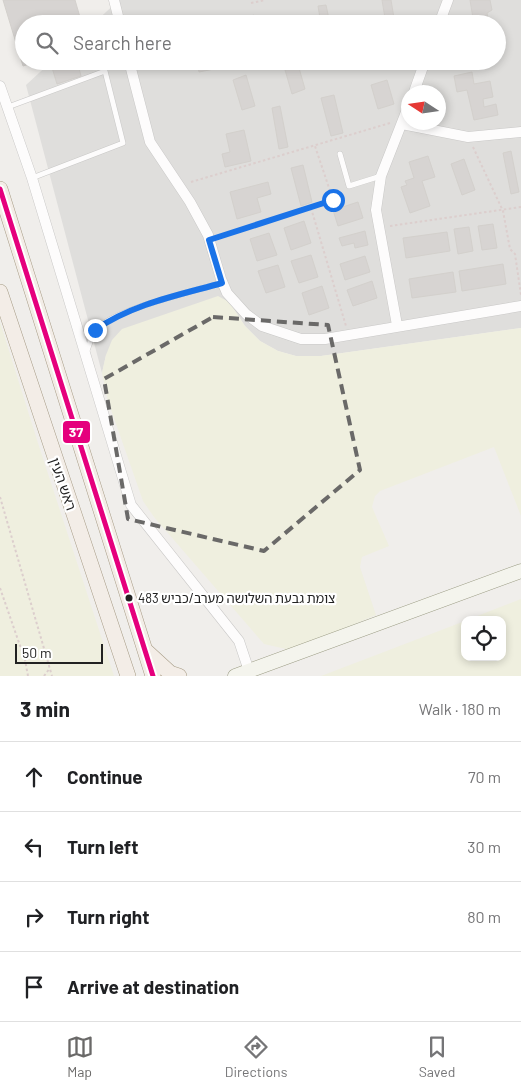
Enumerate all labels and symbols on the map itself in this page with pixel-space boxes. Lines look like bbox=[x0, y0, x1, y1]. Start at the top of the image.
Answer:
north arrow bbox=[401, 85, 446, 130]
route start bbox=[322, 189, 345, 212]
route end bbox=[84, 319, 107, 342]
line badge: 37 bbox=[62, 420, 91, 444]
text: 37 bbox=[69, 423, 83, 440]
street label: ראש העין bbox=[47, 455, 80, 512]
place label: צומת גבעת השלושה מערב/כביש 483 bbox=[138, 590, 335, 606]
marker: צומת גבעת השלושה מערב/כביש 483 bbox=[124, 593, 134, 603]
scale bar bbox=[15, 641, 102, 664]

